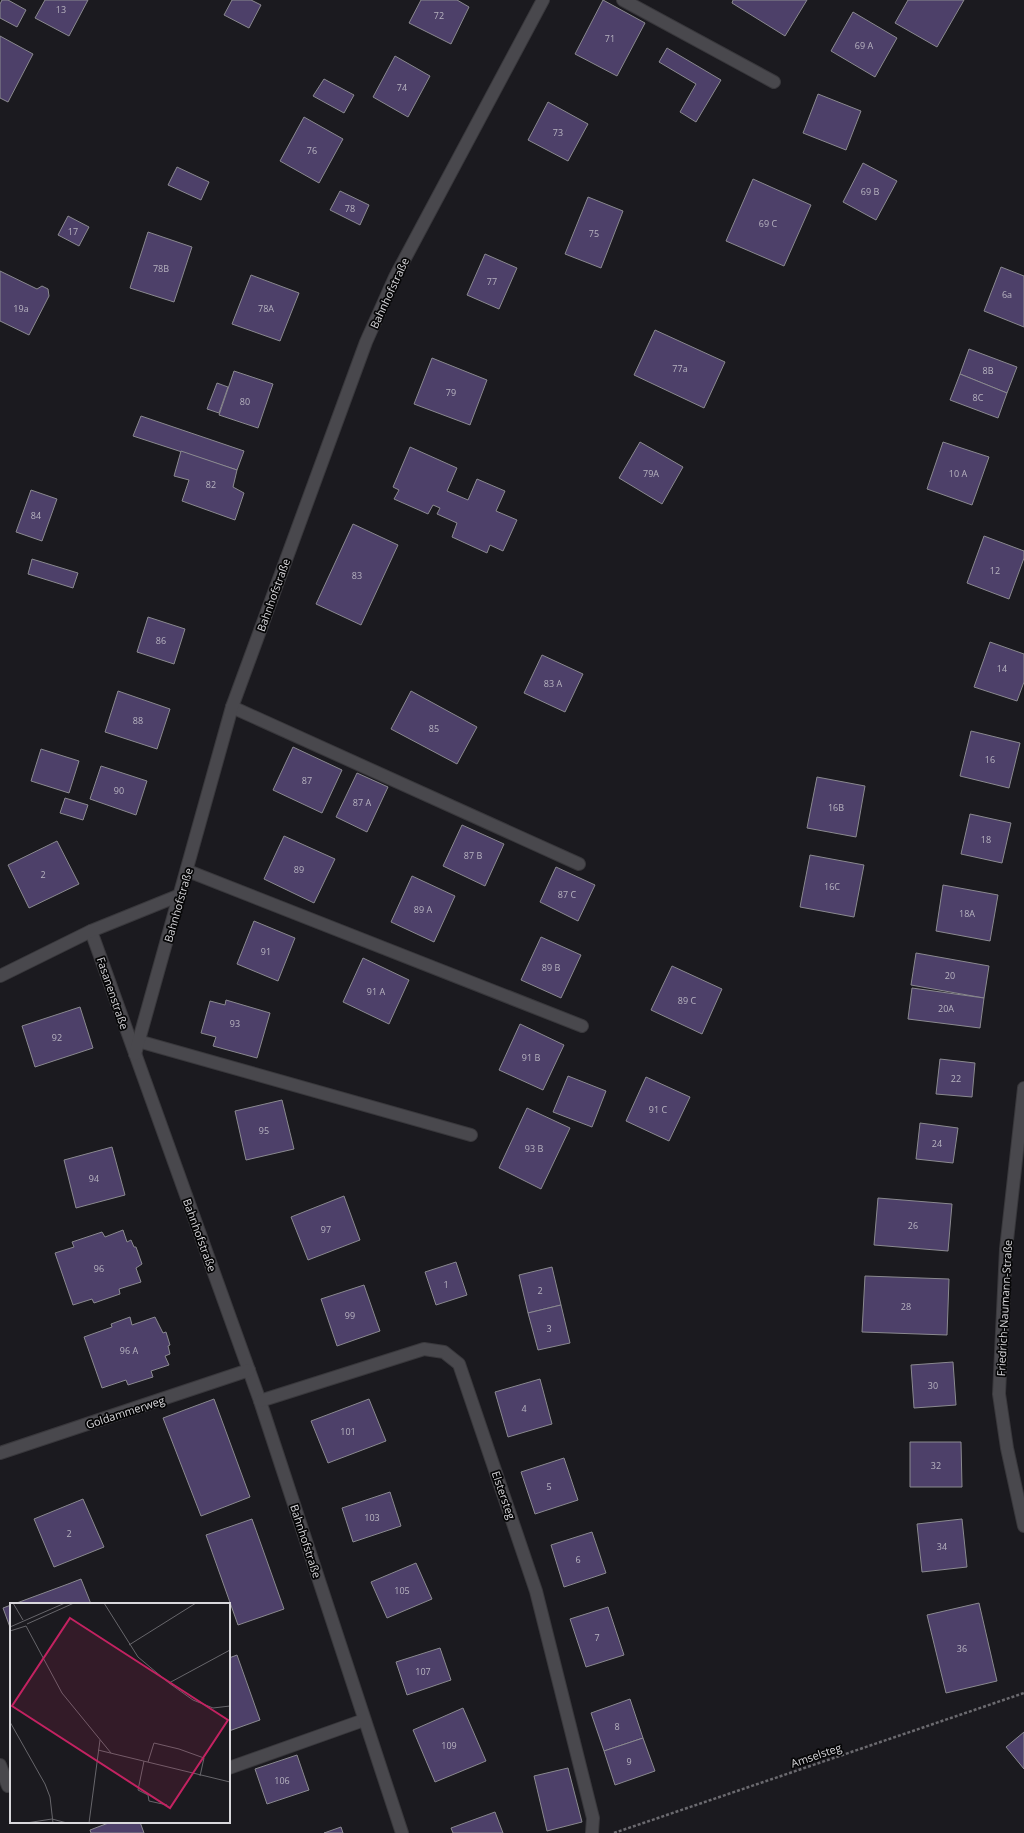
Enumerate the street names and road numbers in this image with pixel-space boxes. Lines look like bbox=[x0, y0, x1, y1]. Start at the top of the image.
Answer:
street label: Bahnhofstraße bbox=[366, 255, 412, 331]
street label: Bahnhofstraße bbox=[253, 556, 293, 634]
street label: Bahnhofstraße bbox=[160, 866, 196, 944]
street label: Fasanenstraße bbox=[94, 955, 132, 1031]
street label: Bahnhofstraße bbox=[180, 1196, 220, 1274]
street label: Friedrich-Naumann-Straße bbox=[993, 1239, 1015, 1377]
street label: Goldammerweg bbox=[84, 1392, 166, 1432]
street label: Elstersteg bbox=[489, 1469, 519, 1521]
street label: Bahnhofstraße bbox=[287, 1502, 325, 1580]
street label: Amselsteg bbox=[789, 1739, 843, 1771]

